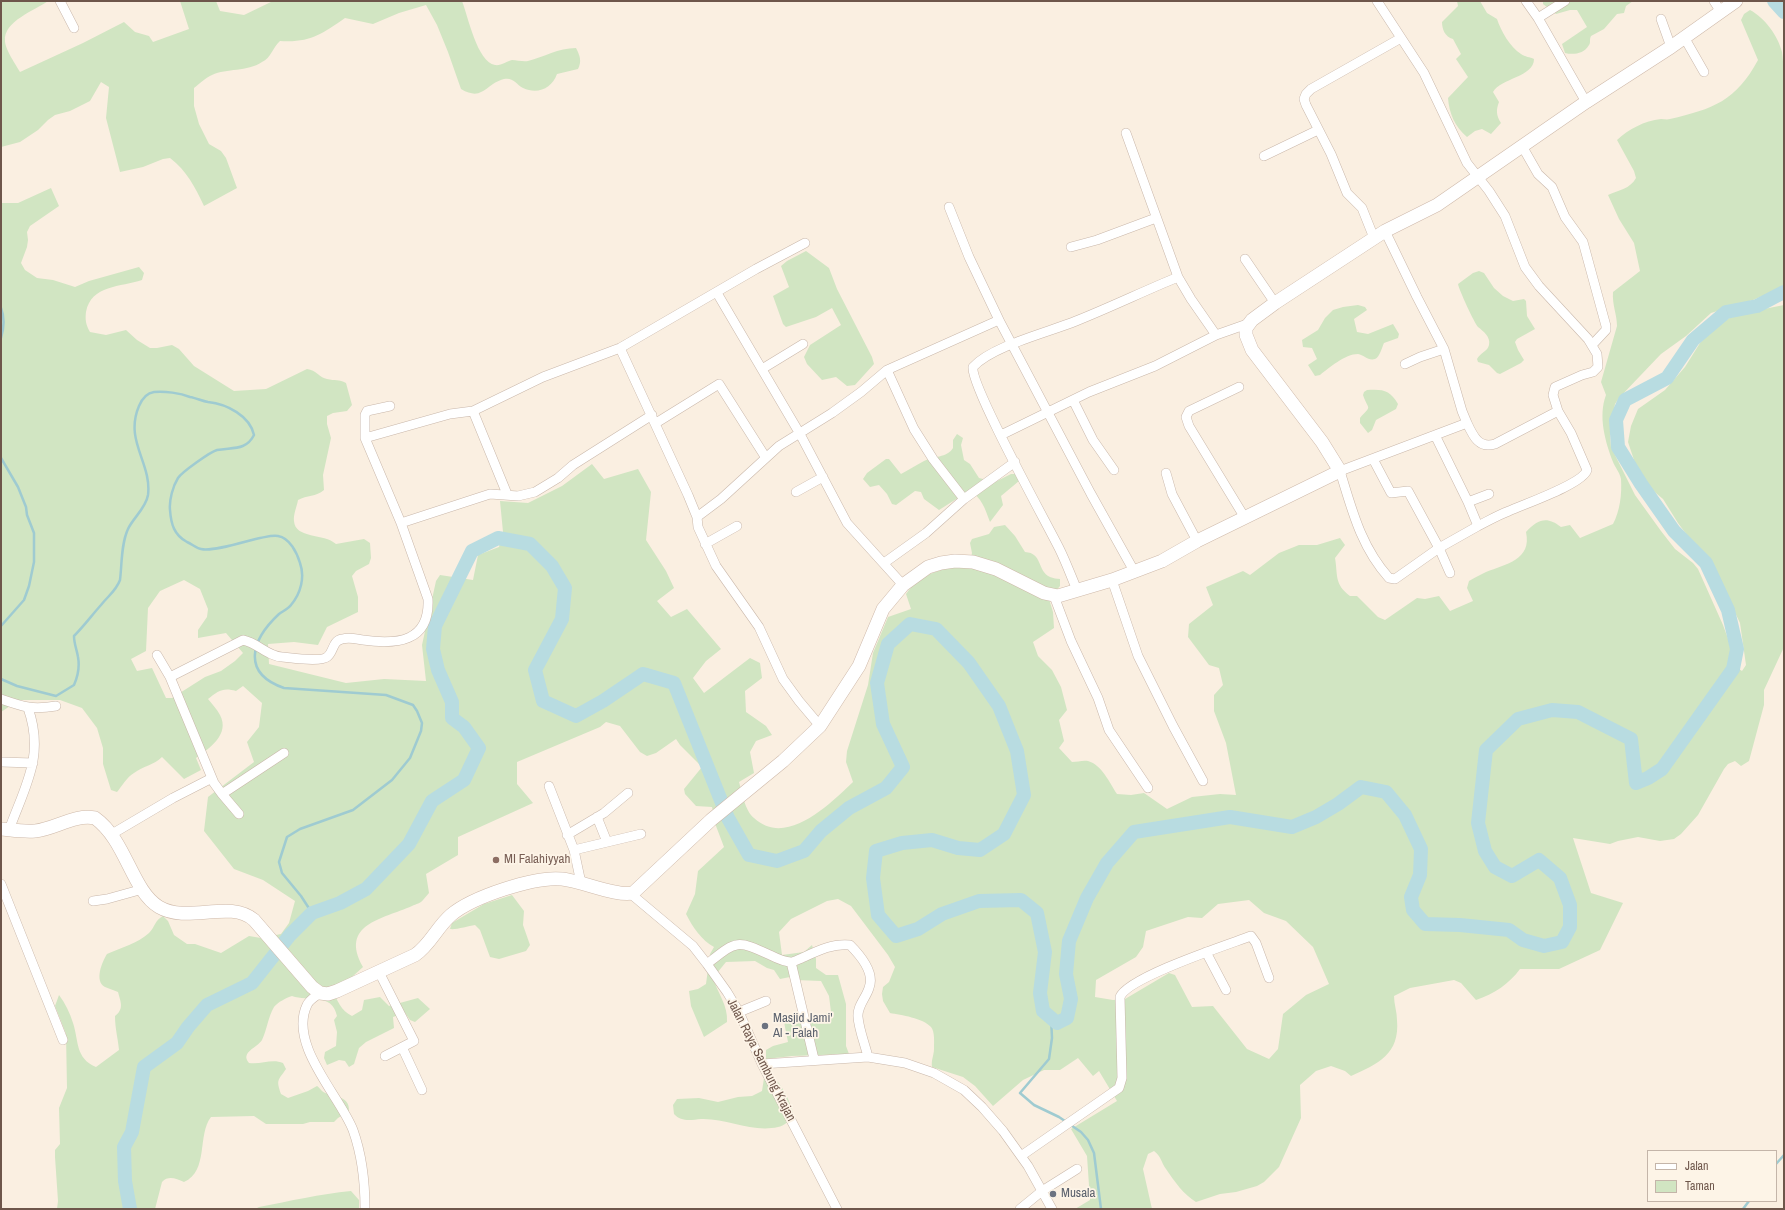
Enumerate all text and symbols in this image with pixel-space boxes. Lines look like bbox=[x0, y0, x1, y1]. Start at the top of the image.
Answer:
place label: MI Falahiyyah bbox=[504, 852, 570, 868]
marker: MI Falahiyyah bbox=[491, 855, 501, 865]
street label: Jalan Raya Sambung Krajan bbox=[723, 996, 799, 1124]
place label: Masjid Jami' Al - Falah bbox=[773, 1011, 833, 1042]
marker: Masjid Jami' Al - Falah bbox=[760, 1021, 770, 1031]
legend bbox=[1647, 1150, 1777, 1202]
text: Jalan bbox=[1685, 1158, 1709, 1174]
text: Taman bbox=[1685, 1178, 1715, 1194]
place label: Musala bbox=[1061, 1186, 1095, 1202]
marker: Musala bbox=[1048, 1189, 1058, 1199]

